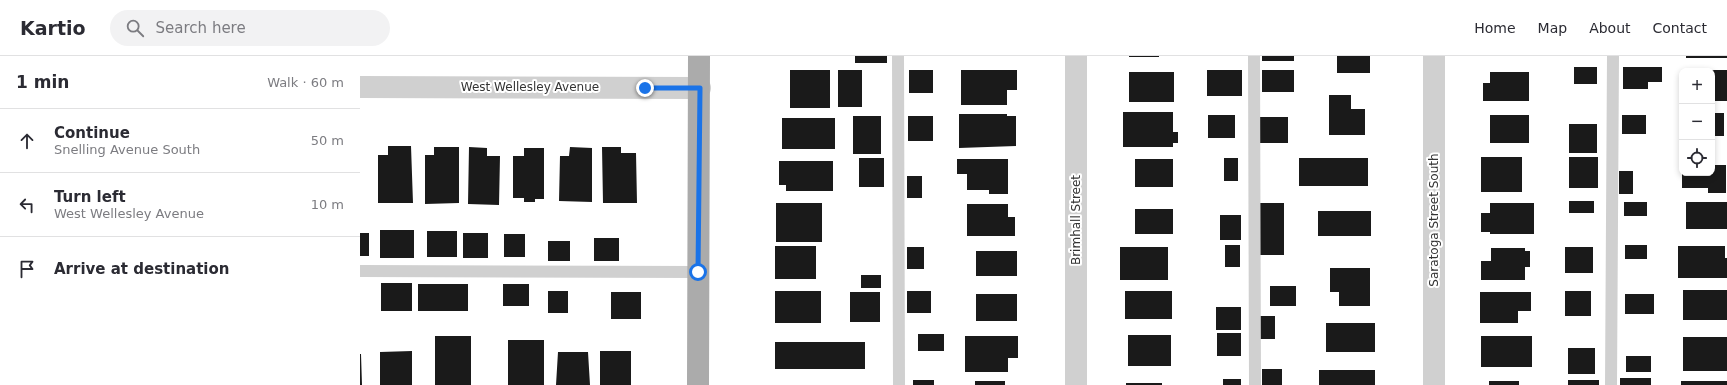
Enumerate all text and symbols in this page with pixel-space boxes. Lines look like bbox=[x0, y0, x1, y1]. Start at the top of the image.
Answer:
search box bbox=[110, 10, 390, 46]
text: Kartio bbox=[20, 17, 86, 39]
icon: search bbox=[124, 17, 146, 39]
text: Search here bbox=[156, 19, 246, 37]
text: Home bbox=[1474, 20, 1516, 36]
text: Map bbox=[1538, 20, 1567, 36]
text: About bbox=[1589, 20, 1631, 36]
text: Contact bbox=[1653, 20, 1707, 36]
map controls bbox=[1679, 68, 1715, 176]
button: + bbox=[1679, 68, 1715, 104]
text: 1 min bbox=[16, 72, 69, 92]
text: Walk · 60 m bbox=[267, 75, 344, 90]
route end bbox=[636, 79, 654, 97]
street label: West Wellesley Avenue bbox=[461, 80, 599, 94]
button: − bbox=[1679, 104, 1715, 140]
text: Continue bbox=[54, 124, 130, 142]
icon: ahead bbox=[16, 130, 38, 152]
text: 50 m bbox=[311, 133, 344, 148]
button: locate bbox=[1679, 140, 1715, 176]
text: Snelling Avenue South bbox=[54, 142, 200, 157]
street label: Saratoga Street South bbox=[1427, 153, 1441, 287]
street label: Brimhall Street bbox=[1069, 175, 1083, 265]
text: Turn left bbox=[54, 188, 126, 206]
icon: left bbox=[16, 194, 38, 216]
text: 10 m bbox=[311, 197, 344, 212]
text: West Wellesley Avenue bbox=[54, 206, 204, 221]
icon: arrive bbox=[16, 258, 38, 280]
text: Arrive at destination bbox=[54, 260, 229, 278]
route start bbox=[689, 263, 707, 281]

